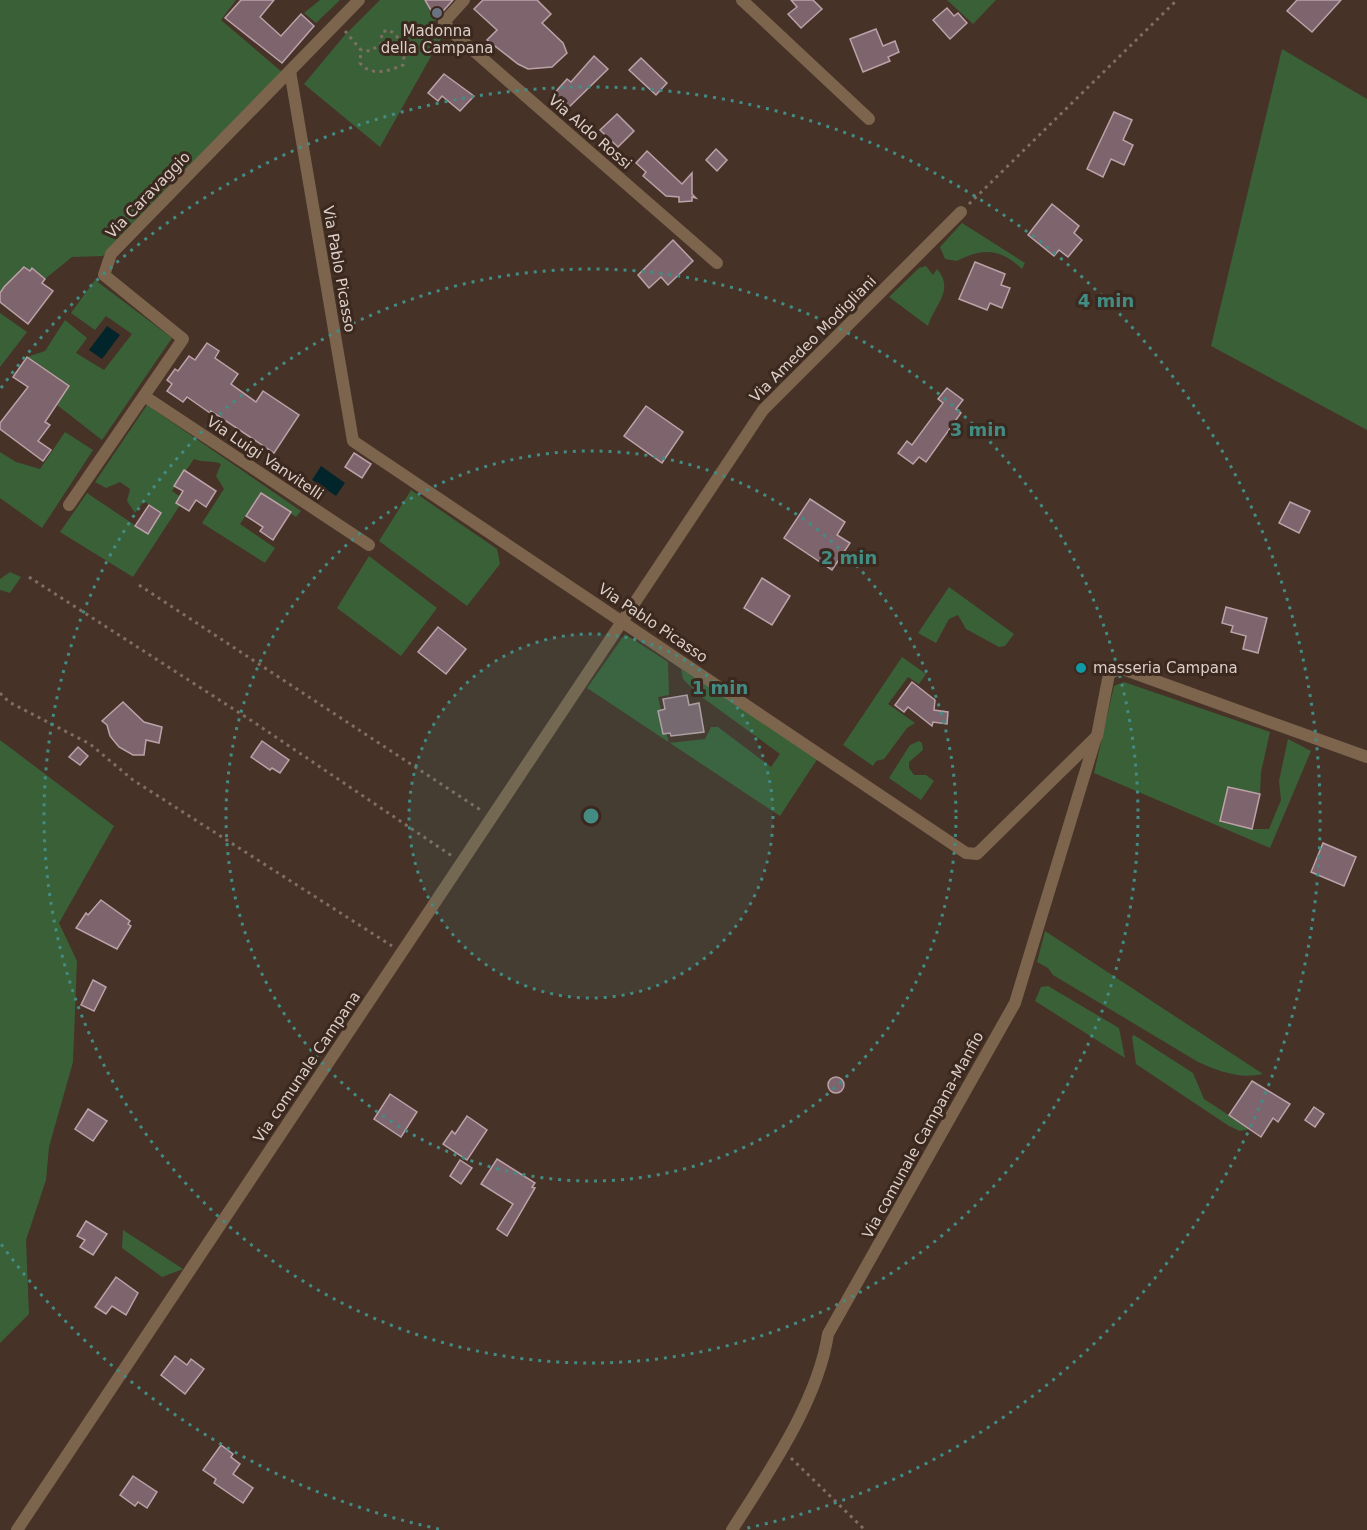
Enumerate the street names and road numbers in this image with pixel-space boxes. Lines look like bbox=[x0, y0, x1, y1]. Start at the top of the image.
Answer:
street label: Via Aldo Rossi bbox=[545, 91, 635, 173]
street label: Via Caravaggio bbox=[102, 148, 194, 242]
street label: Via Pablo Picasso bbox=[319, 204, 359, 334]
street label: Via Amedeo Modigliani bbox=[746, 272, 880, 406]
street label: Via Luigi Vanvitelli bbox=[203, 412, 327, 504]
street label: Via Pablo Picasso bbox=[595, 580, 711, 666]
street label: Via comunale Campana bbox=[250, 988, 364, 1146]
street label: Via comunale Campana-Manfio bbox=[858, 1028, 988, 1242]

